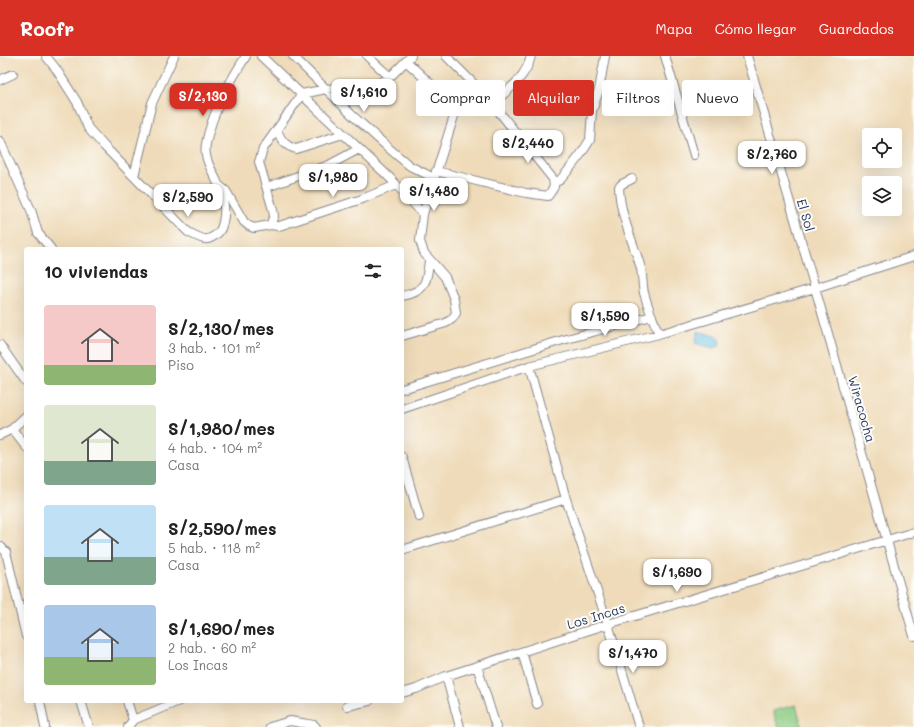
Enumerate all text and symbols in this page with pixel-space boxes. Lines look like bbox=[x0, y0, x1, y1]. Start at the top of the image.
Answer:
text: Roofr bbox=[20, 16, 74, 41]
text: Mapa bbox=[656, 19, 693, 38]
text: Cómo llegar bbox=[715, 19, 797, 38]
text: Guardados bbox=[819, 19, 894, 38]
pin: S/1,610 bbox=[327, 79, 401, 113]
chip: Comprar bbox=[416, 80, 505, 116]
chip: Alquilar bbox=[513, 80, 594, 116]
chip: Filtros bbox=[602, 80, 674, 116]
chip: Nuevo bbox=[682, 80, 753, 116]
pin: S/2,130 bbox=[166, 83, 240, 117]
text: S/1,610 bbox=[340, 83, 388, 100]
text: S/2,130 bbox=[179, 87, 227, 104]
map controls bbox=[862, 128, 902, 216]
button: locate bbox=[862, 128, 902, 168]
pin: S/2,440 bbox=[491, 130, 565, 164]
text: S/2,440 bbox=[502, 134, 554, 151]
pin: S/2,760 bbox=[735, 141, 809, 175]
text: S/2,760 bbox=[747, 145, 797, 162]
pin: S/1,980 bbox=[296, 164, 370, 198]
text: S/1,980 bbox=[308, 168, 358, 185]
button: layers bbox=[862, 176, 902, 216]
pin: S/1,480 bbox=[397, 178, 471, 212]
text: S/1,480 bbox=[409, 182, 459, 199]
pin: S/2,590 bbox=[151, 184, 225, 218]
text: S/2,590 bbox=[163, 188, 213, 205]
street label: El Sol bbox=[794, 197, 819, 233]
text: 10 viviendas bbox=[44, 260, 148, 282]
icon: filters bbox=[362, 260, 384, 282]
pin: S/1,590 bbox=[568, 303, 642, 337]
text: S/1,590 bbox=[580, 307, 630, 324]
text: S/2,130/mes bbox=[168, 317, 274, 339]
icon: home bbox=[76, 321, 124, 369]
text: 3 hab. · 101 m² bbox=[168, 339, 260, 356]
text: Piso bbox=[168, 356, 194, 373]
street label: Wiracocha bbox=[845, 374, 880, 444]
text: S/1,980/mes bbox=[168, 417, 275, 439]
icon: home bbox=[76, 421, 124, 469]
text: 4 hab. · 104 m² bbox=[168, 439, 262, 456]
text: Casa bbox=[168, 456, 200, 473]
text: S/2,590/mes bbox=[168, 517, 277, 539]
icon: home bbox=[76, 521, 124, 569]
text: 5 hab. · 118 m² bbox=[168, 539, 260, 556]
text: Casa bbox=[168, 556, 200, 573]
pin: S/1,690 bbox=[640, 559, 714, 593]
text: S/1,690 bbox=[652, 563, 702, 580]
street label: Los Incas bbox=[565, 599, 627, 632]
text: S/1,690/mes bbox=[168, 617, 275, 639]
icon: home bbox=[76, 621, 124, 669]
text: 2 hab. · 60 m² bbox=[168, 639, 256, 656]
pin: S/1,470 bbox=[596, 640, 670, 674]
text: S/1,470 bbox=[608, 644, 658, 661]
text: Los Incas bbox=[168, 656, 228, 673]

